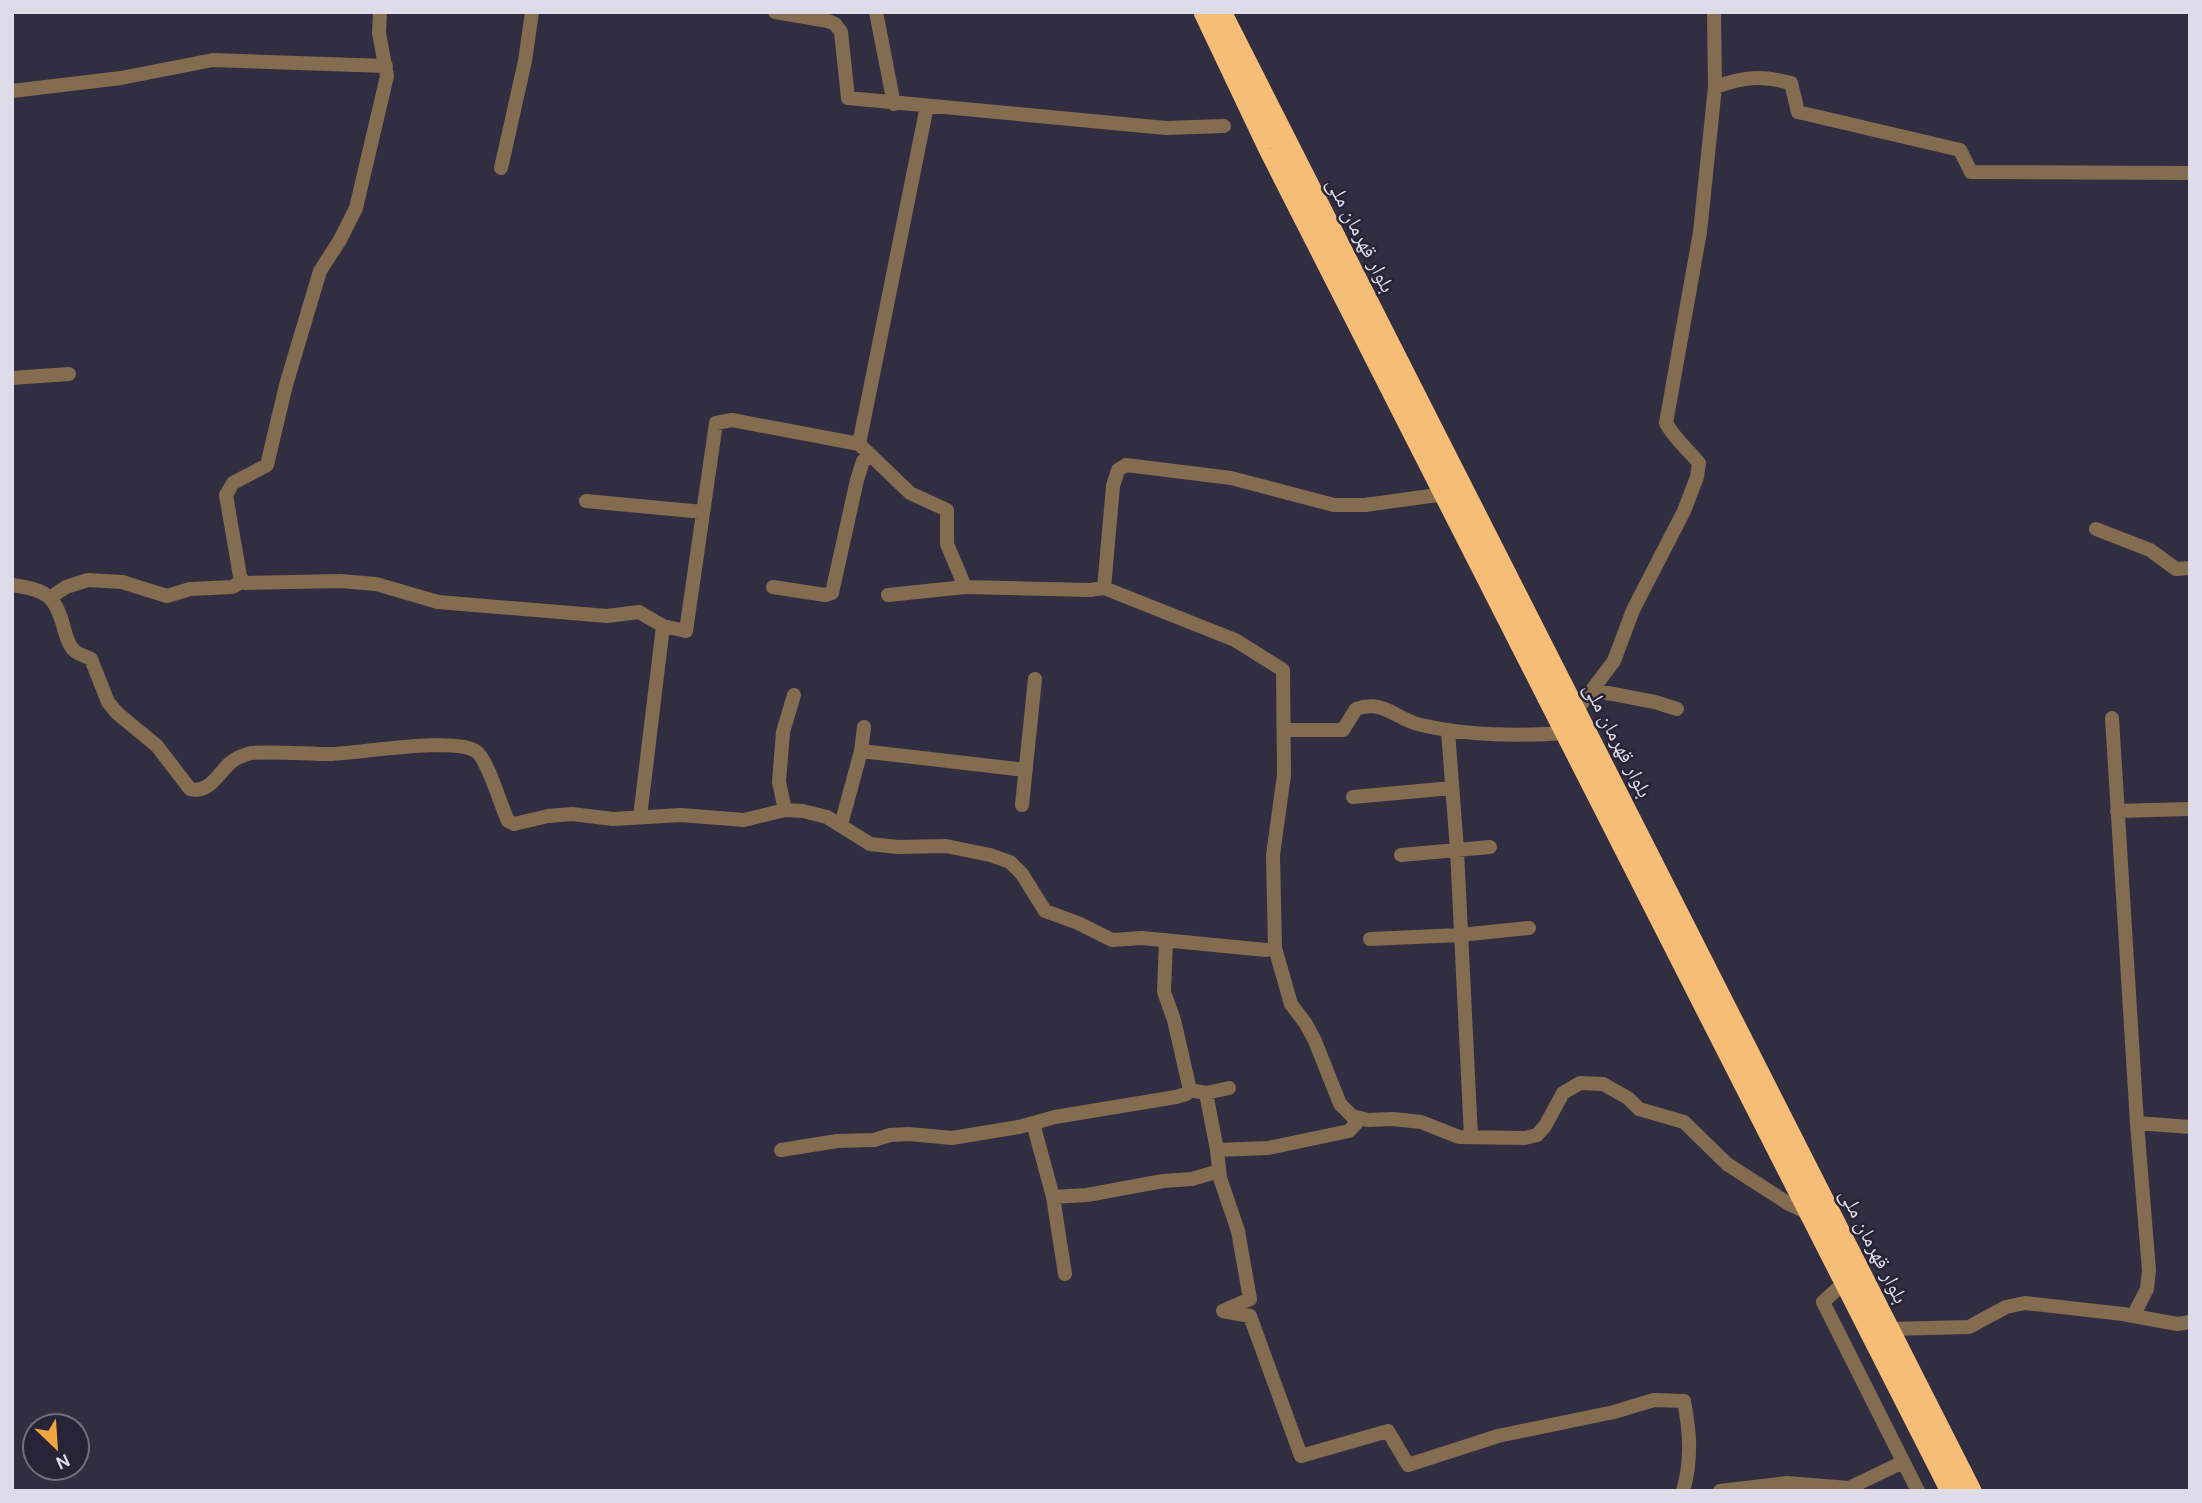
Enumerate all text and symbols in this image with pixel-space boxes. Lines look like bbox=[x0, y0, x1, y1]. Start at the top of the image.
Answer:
street label: بلوار قهرمان ملی bbox=[1321, 174, 1400, 297]
street label: بلوار قهرمان ملی bbox=[1578, 679, 1657, 802]
street label: بلوار قهرمان ملی bbox=[1834, 1185, 1913, 1308]
north arrow bbox=[21, 1412, 91, 1482]
text: N bbox=[52, 1449, 74, 1474]

